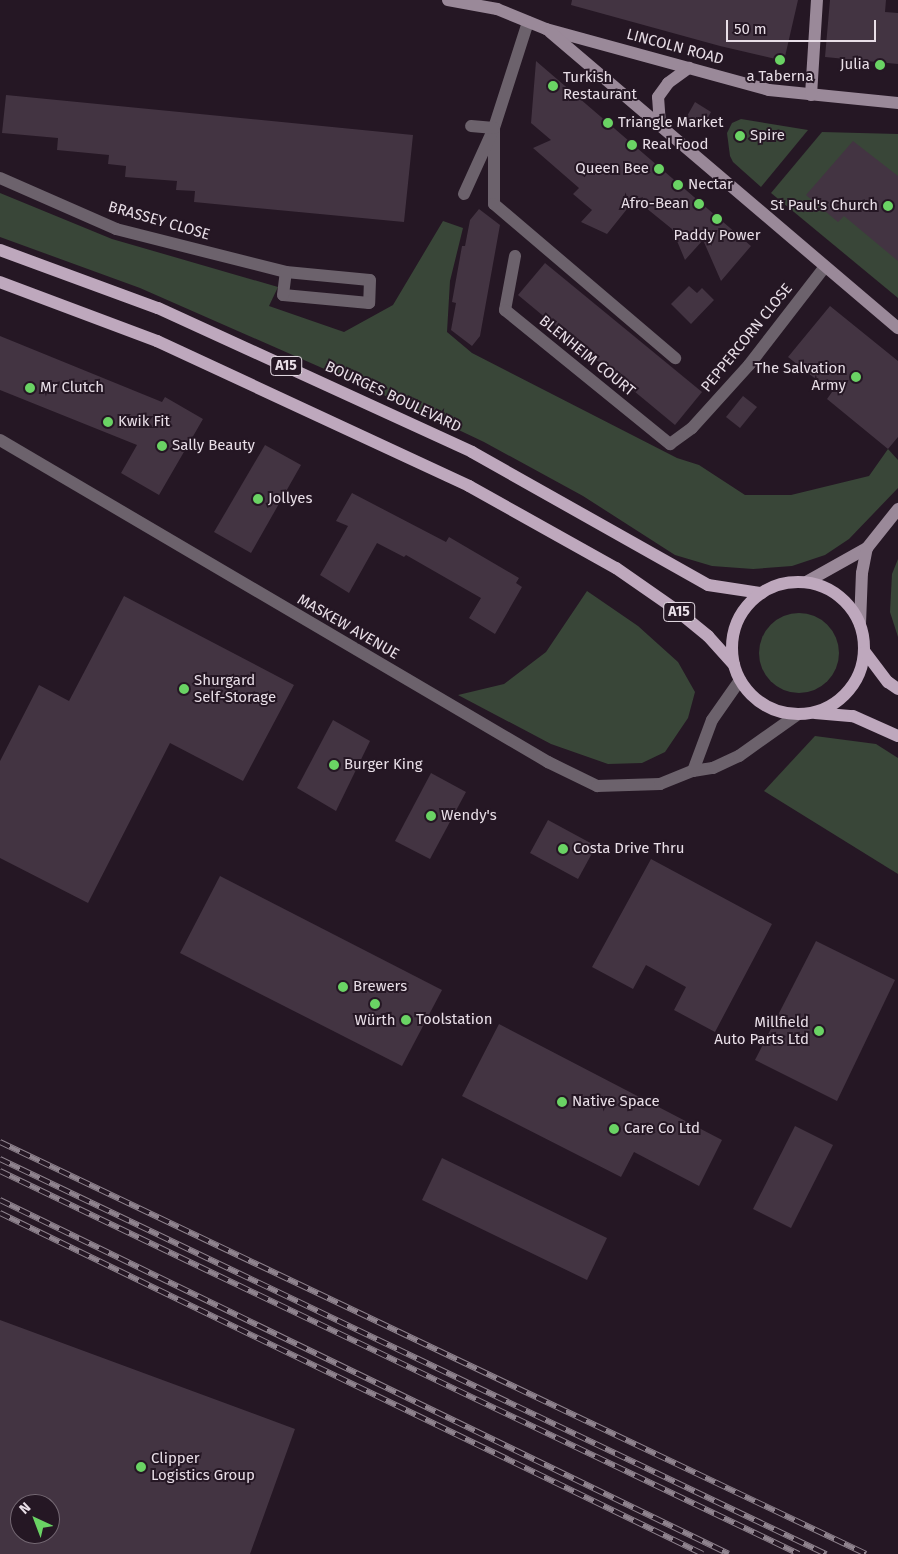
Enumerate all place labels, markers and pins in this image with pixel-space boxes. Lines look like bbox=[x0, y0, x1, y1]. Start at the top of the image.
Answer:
marker: a Taberna bbox=[774, 54, 786, 66]
place label: Julia bbox=[840, 56, 870, 74]
marker: Julia bbox=[874, 59, 886, 71]
place label: Turkish Restaurant bbox=[563, 68, 637, 103]
place label: a Taberna bbox=[746, 68, 814, 86]
marker: Turkish Restaurant bbox=[547, 80, 559, 92]
place label: Triangle Market bbox=[618, 114, 723, 132]
marker: Triangle Market bbox=[602, 117, 614, 129]
place label: Spire bbox=[750, 127, 785, 145]
marker: Spire bbox=[734, 130, 746, 142]
place label: Real Food bbox=[642, 136, 709, 154]
marker: Real Food bbox=[626, 139, 638, 151]
place label: Queen Bee bbox=[575, 160, 649, 178]
marker: Queen Bee bbox=[653, 163, 665, 175]
place label: Nectar bbox=[688, 176, 733, 194]
marker: Nectar bbox=[672, 179, 684, 191]
place label: Afro-Bean bbox=[621, 195, 689, 213]
place label: St Paul's Church bbox=[770, 197, 878, 215]
marker: Afro-Bean bbox=[693, 198, 705, 210]
marker: St Paul's Church bbox=[882, 200, 894, 212]
marker: Paddy Power bbox=[711, 213, 723, 225]
place label: Paddy Power bbox=[673, 227, 761, 245]
place label: The Salvation Army bbox=[754, 359, 846, 394]
marker: The Salvation Army bbox=[850, 371, 862, 383]
place label: Mr Clutch bbox=[40, 379, 104, 397]
marker: Mr Clutch bbox=[24, 382, 36, 394]
place label: Kwik Fit bbox=[118, 413, 170, 431]
marker: Kwik Fit bbox=[102, 416, 114, 428]
place label: Sally Beauty bbox=[172, 437, 255, 455]
marker: Sally Beauty bbox=[156, 440, 168, 452]
place label: Jollyes bbox=[268, 490, 312, 508]
marker: Jollyes bbox=[252, 493, 264, 505]
place label: Shurgard Self-Storage bbox=[194, 671, 276, 706]
marker: Shurgard Self-Storage bbox=[178, 683, 190, 695]
place label: Burger King bbox=[344, 756, 423, 774]
marker: Burger King bbox=[328, 759, 340, 771]
place label: Wendy's bbox=[441, 807, 497, 825]
marker: Wendy's bbox=[425, 810, 437, 822]
place label: Costa Drive Thru bbox=[573, 840, 685, 858]
marker: Costa Drive Thru bbox=[557, 843, 569, 855]
place label: Brewers bbox=[353, 978, 407, 996]
marker: Brewers bbox=[337, 981, 349, 993]
marker: Würth bbox=[369, 998, 381, 1010]
place label: Toolstation bbox=[416, 1011, 493, 1029]
place label: Würth bbox=[355, 1012, 395, 1030]
place label: Millfield Auto Parts Ltd bbox=[714, 1013, 809, 1048]
marker: Toolstation bbox=[400, 1014, 412, 1026]
marker: Millfield Auto Parts Ltd bbox=[813, 1025, 825, 1037]
place label: Native Space bbox=[572, 1093, 660, 1111]
marker: Native Space bbox=[556, 1096, 568, 1108]
place label: Care Co Ltd bbox=[624, 1120, 700, 1138]
marker: Care Co Ltd bbox=[608, 1123, 620, 1135]
place label: Clipper Logistics Group bbox=[151, 1449, 255, 1484]
marker: Clipper Logistics Group bbox=[135, 1461, 147, 1473]

